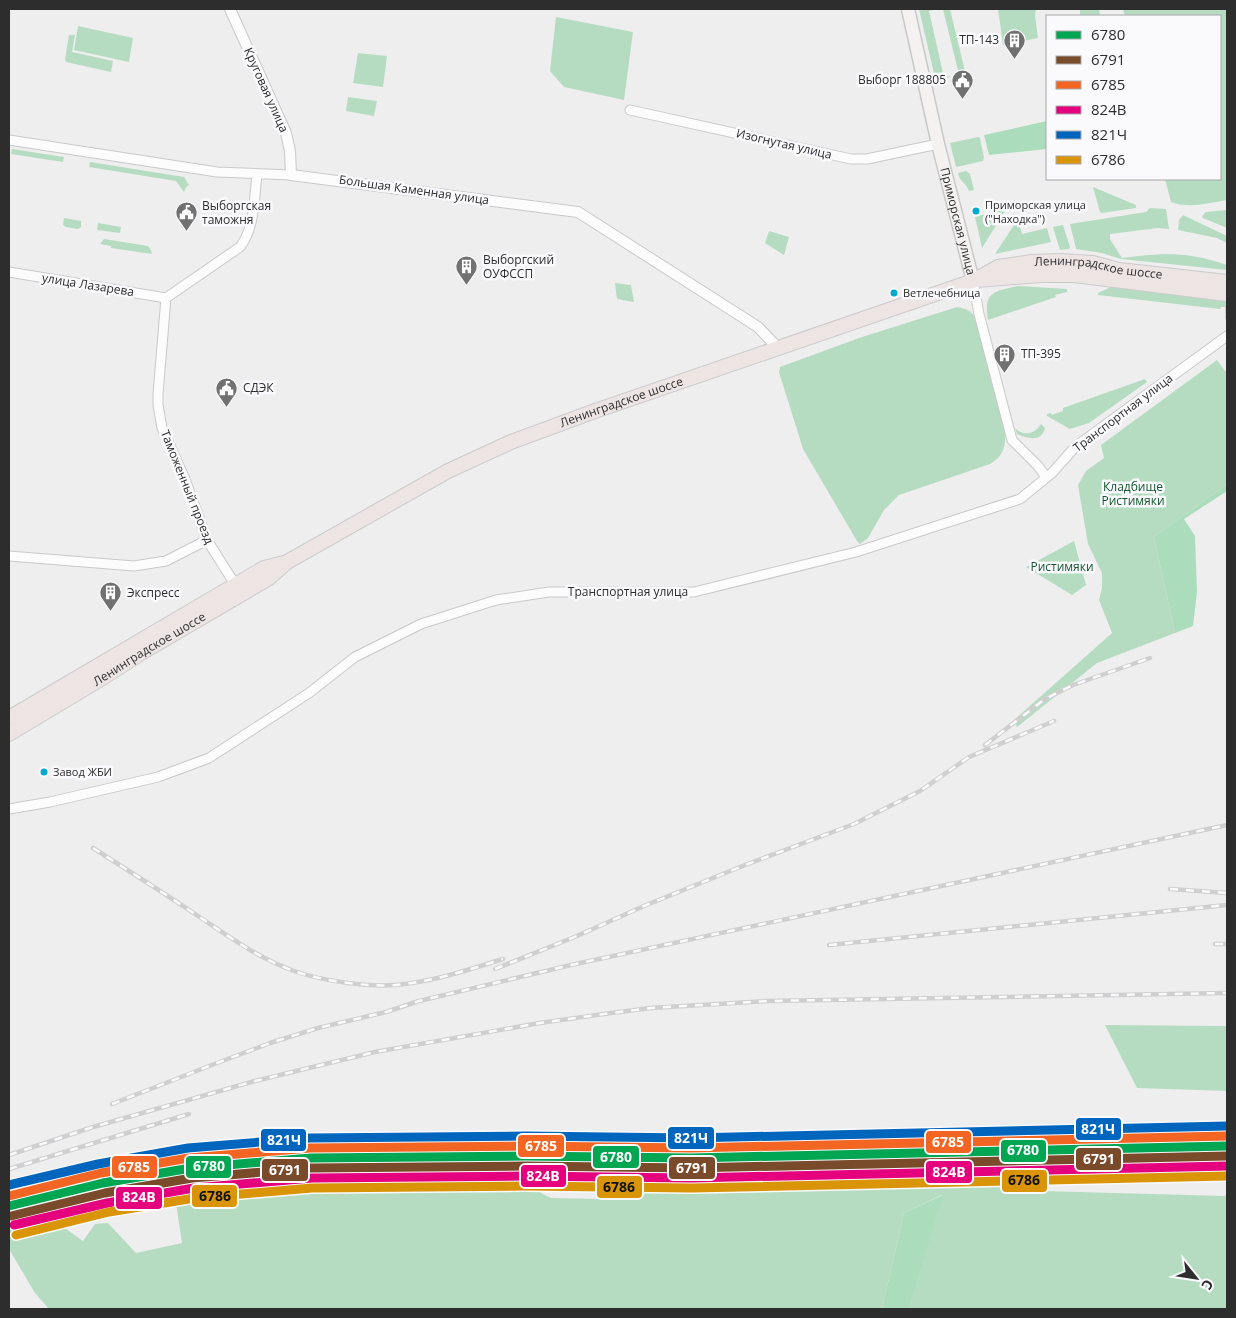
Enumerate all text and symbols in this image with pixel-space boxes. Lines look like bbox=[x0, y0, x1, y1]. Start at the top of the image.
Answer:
legend bbox=[1046, 15, 1221, 180]
text: 6780 bbox=[1091, 24, 1125, 44]
building icon: ТП-143 bbox=[1003, 28, 1027, 59]
place label: ТП-143 bbox=[959, 31, 999, 48]
street label: Круговая улица bbox=[240, 45, 293, 135]
text: 6791 bbox=[1091, 49, 1125, 69]
public building icon: Выборг 188805 bbox=[950, 68, 974, 99]
place label: Выборг 188805 bbox=[858, 71, 946, 88]
text: 6785 bbox=[1091, 74, 1125, 94]
text: 824В bbox=[1091, 99, 1126, 119]
street label: Изогнутая улица bbox=[735, 124, 834, 163]
text: 821Ч bbox=[1091, 124, 1127, 144]
text: 6786 bbox=[1091, 149, 1125, 169]
street label: Приморская улица bbox=[936, 166, 980, 277]
street label: Большая Каменная улица bbox=[338, 171, 490, 208]
place label: Выборгская таможня bbox=[202, 197, 271, 228]
place label: Приморская улица ("Находка") bbox=[985, 197, 1086, 226]
public building icon: Выборгская таможня bbox=[174, 201, 198, 232]
marker: Приморская улица ("Находка") bbox=[971, 206, 981, 216]
place label: Выборгский ОУФССП bbox=[483, 251, 554, 282]
street label: Ленинградское шоссе bbox=[1034, 252, 1164, 283]
building icon: Выборгский ОУФССП bbox=[455, 255, 479, 286]
street label: улица Лазарева bbox=[41, 269, 135, 300]
place label: Ветлечебница bbox=[903, 285, 980, 300]
marker: Ветлечебница bbox=[889, 288, 899, 298]
building icon: ТП-395 bbox=[993, 342, 1017, 373]
place label: ТП-395 bbox=[1021, 345, 1061, 362]
street label: Транспортная улица bbox=[1070, 370, 1176, 456]
street label: Ленинградское шоссе bbox=[557, 372, 685, 431]
public building icon: СДЭК bbox=[215, 376, 239, 407]
place label: СДЭК bbox=[243, 379, 274, 396]
street label: Таможенный проезд bbox=[157, 427, 218, 546]
park label: Кладбище Ристимяки bbox=[1101, 478, 1165, 509]
park label: Ристимяки bbox=[1030, 558, 1094, 575]
building icon: Экспресс bbox=[99, 581, 123, 612]
street label: Транспортная улица bbox=[568, 583, 688, 600]
place label: Экспресс bbox=[127, 584, 180, 601]
street label: Ленинградское шоссе bbox=[90, 608, 209, 690]
place label: Завод ЖБИ bbox=[53, 764, 112, 779]
marker: Завод ЖБИ bbox=[39, 767, 49, 777]
line badge: 821Ч bbox=[1075, 1117, 1122, 1141]
text: 821Ч bbox=[1081, 1119, 1115, 1138]
line badge: 821Ч bbox=[667, 1126, 715, 1150]
line badge: 821Ч bbox=[260, 1128, 307, 1152]
text: 821Ч bbox=[674, 1128, 708, 1147]
text: 821Ч bbox=[267, 1130, 301, 1149]
line badge: 6785 bbox=[925, 1130, 972, 1154]
text: 6785 bbox=[932, 1132, 964, 1151]
line badge: 6785 bbox=[517, 1134, 565, 1158]
text: 6785 bbox=[525, 1136, 557, 1155]
line badge: 6780 bbox=[1000, 1139, 1047, 1163]
text: 6780 bbox=[1007, 1140, 1039, 1159]
line badge: 6780 bbox=[592, 1145, 640, 1169]
text: 6780 bbox=[600, 1147, 632, 1166]
line badge: 6791 bbox=[1075, 1147, 1122, 1171]
text: 6791 bbox=[1083, 1149, 1115, 1168]
line badge: 6785 bbox=[111, 1155, 158, 1179]
line badge: 6780 bbox=[185, 1155, 232, 1179]
text: 6780 bbox=[193, 1156, 225, 1175]
line badge: 6791 bbox=[668, 1156, 716, 1180]
text: 6785 bbox=[118, 1157, 150, 1176]
line badge: 6791 bbox=[261, 1158, 309, 1182]
text: 6791 bbox=[676, 1158, 708, 1177]
text: 6791 bbox=[269, 1160, 301, 1179]
line badge: 824В bbox=[925, 1160, 973, 1184]
text: 824В bbox=[932, 1162, 966, 1181]
line badge: 824В bbox=[520, 1164, 567, 1188]
text: 824В bbox=[526, 1166, 560, 1185]
line badge: 6786 bbox=[1001, 1169, 1048, 1193]
text: 6786 bbox=[1008, 1170, 1040, 1189]
line badge: 6786 bbox=[596, 1175, 643, 1199]
text: 6786 bbox=[603, 1177, 635, 1196]
line badge: 6786 bbox=[191, 1184, 238, 1208]
line badge: 824В bbox=[115, 1186, 163, 1210]
text: 6786 bbox=[199, 1186, 231, 1205]
text: 824В bbox=[122, 1187, 156, 1206]
north arrow bbox=[1171, 1253, 1221, 1303]
text: С bbox=[1197, 1276, 1218, 1293]

